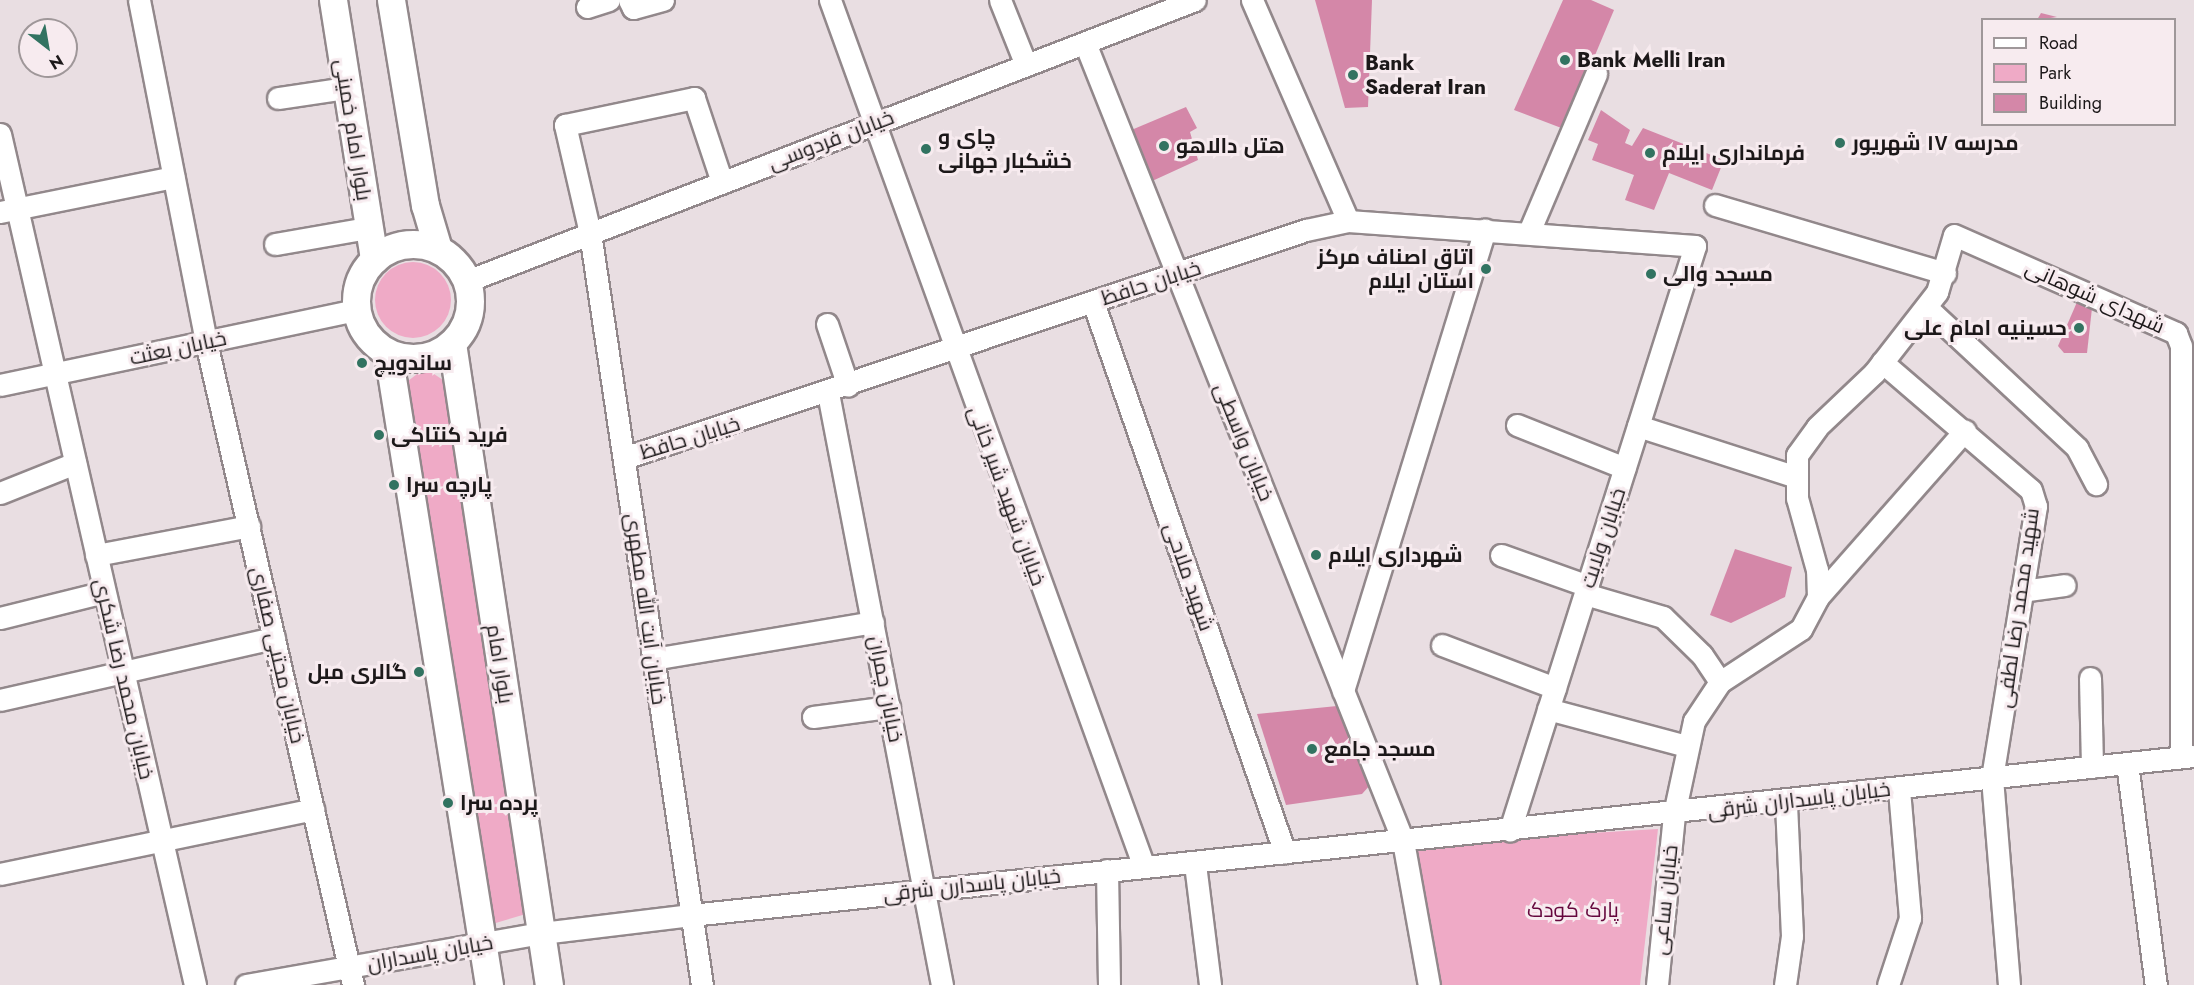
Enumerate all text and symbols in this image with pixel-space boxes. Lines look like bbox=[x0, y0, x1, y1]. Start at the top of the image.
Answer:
north arrow bbox=[18, 18, 78, 78]
legend bbox=[1981, 18, 2176, 126]
text: Road bbox=[2039, 30, 2078, 56]
place label: Bank Melli Iran bbox=[1577, 47, 1726, 73]
text: N bbox=[45, 49, 68, 75]
place label: Bank Saderat Iran bbox=[1365, 50, 1486, 100]
marker: Bank Melli Iran bbox=[1558, 53, 1572, 67]
street label: بلوار امام خمینی bbox=[329, 57, 377, 203]
text: Park bbox=[2039, 60, 2071, 86]
marker: Bank Saderat Iran bbox=[1346, 68, 1360, 82]
text: Building bbox=[2039, 90, 2102, 116]
street label: خیابان فردوسی bbox=[765, 104, 897, 176]
place label: چای و خشکبار جهانی bbox=[938, 124, 1072, 174]
place label: مدرسه ۱۷ شهریور bbox=[1852, 130, 2019, 156]
place label: هتل دالاهو bbox=[1176, 133, 1285, 159]
marker: مدرسه ۱۷ شهریور bbox=[1833, 136, 1847, 150]
marker: هتل دالاهو bbox=[1157, 139, 1171, 153]
place label: فرمانداری ایلام bbox=[1662, 140, 1805, 166]
marker: چای و خشکبار جهانی bbox=[919, 142, 933, 156]
marker: فرمانداری ایلام bbox=[1643, 146, 1657, 160]
place label: اتاق اصناف مرکز استان ایلام bbox=[1317, 244, 1474, 294]
street label: خیابان حافظ bbox=[1098, 255, 1204, 311]
street label: شهدای شوهانی bbox=[2021, 255, 2169, 339]
place label: مسجد والی bbox=[1663, 261, 1773, 287]
marker: اتاق اصناف مرکز استان ایلام bbox=[1479, 262, 1493, 276]
marker: مسجد والی bbox=[1644, 267, 1658, 281]
place label: حسینیه امام علی bbox=[1904, 315, 2067, 341]
marker: حسینیه امام علی bbox=[2072, 321, 2086, 335]
street label: خیابان بعثت bbox=[127, 325, 229, 371]
place label: ساندویچ bbox=[374, 350, 452, 376]
marker: ساندویچ bbox=[355, 356, 369, 370]
street label: خیابان واسطی bbox=[1209, 379, 1279, 505]
street label: خیابان شهید شیر خانی bbox=[963, 403, 1051, 589]
street label: خیابان حافظ bbox=[637, 411, 743, 465]
place label: فرید کنتاکی bbox=[391, 422, 508, 448]
marker: فرید کنتاکی bbox=[372, 428, 386, 442]
place label: پارچه سرا bbox=[406, 472, 492, 498]
marker: پارچه سرا bbox=[387, 478, 401, 492]
street label: خیابان ولایت bbox=[1575, 485, 1631, 591]
street label: شهید محمد رضا لطفی bbox=[1991, 506, 2045, 710]
street label: خیابان آیت الله مطهری bbox=[620, 512, 672, 706]
street label: شهید ملاحی bbox=[1159, 520, 1219, 634]
place label: شهرداری ایلام bbox=[1328, 542, 1462, 568]
marker: شهرداری ایلام bbox=[1309, 548, 1323, 562]
street label: خیابان مجتبی صفاری bbox=[245, 564, 311, 746]
street label: خیابان محمد رضا شکری bbox=[89, 576, 159, 782]
street label: بلوار امام bbox=[481, 622, 519, 706]
street label: خیابان چمران bbox=[863, 634, 909, 744]
place label: گالری مبل bbox=[308, 659, 407, 685]
marker: گالری مبل bbox=[412, 665, 426, 679]
place label: مسجد جامع bbox=[1324, 736, 1436, 762]
marker: مسجد جامع bbox=[1305, 742, 1319, 756]
street label: خیابان پاسداران شرقی bbox=[1706, 776, 1892, 824]
place label: پرده سرا bbox=[460, 790, 538, 816]
marker: پرده سرا bbox=[441, 796, 455, 810]
street label: خیابان ساعی bbox=[1647, 844, 1683, 956]
street label: خیابان پاسدارن شرقی bbox=[882, 863, 1062, 907]
park label: پارک کودک bbox=[1527, 897, 1619, 923]
street label: خیابان پاسداران bbox=[365, 930, 495, 976]

